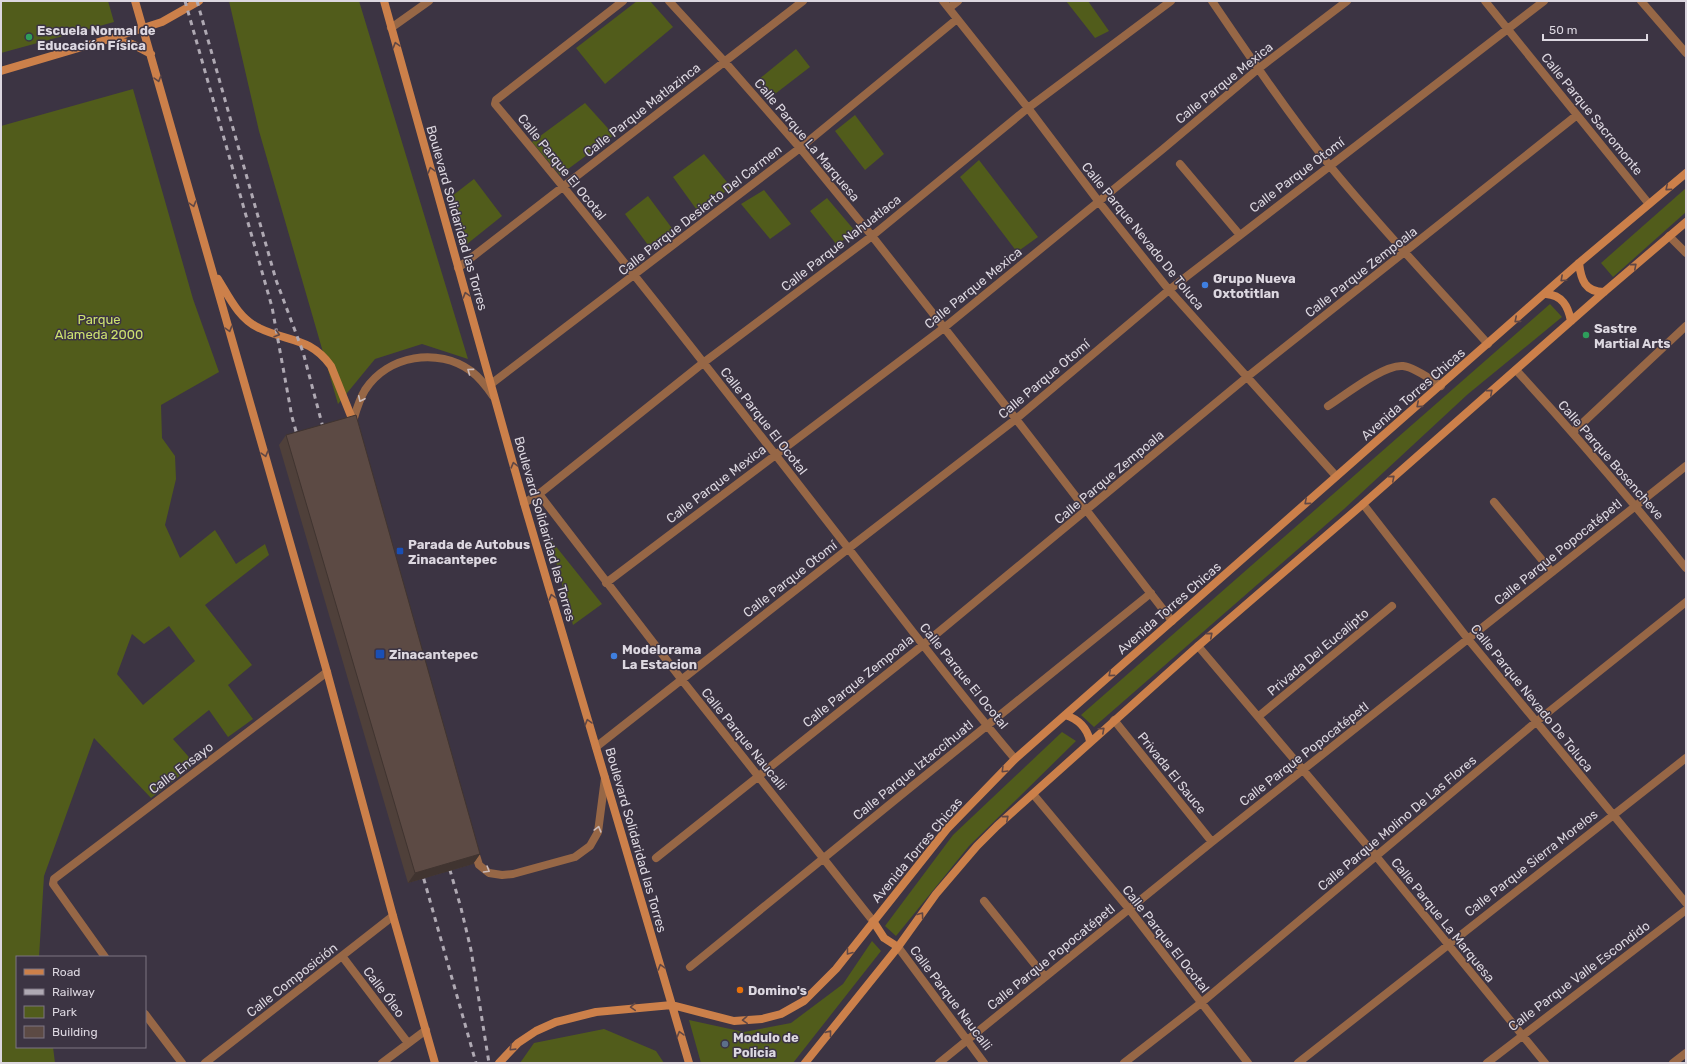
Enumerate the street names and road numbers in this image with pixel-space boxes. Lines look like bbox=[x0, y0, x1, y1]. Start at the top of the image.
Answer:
street label: Calle Parque Mexica bbox=[1172, 39, 1276, 127]
street label: Calle Parque Sacromonte bbox=[1538, 50, 1646, 178]
street label: Calle Parque Matlazinca bbox=[581, 60, 703, 160]
street label: Calle Parque La Marquesa bbox=[751, 76, 863, 204]
street label: Calle Parque El Ocotal bbox=[515, 111, 609, 223]
street label: Boulevard Solidaridad las Torres bbox=[423, 124, 491, 313]
street label: Calle Parque Otomí bbox=[1247, 134, 1348, 216]
street label: Calle Parque Desierto Del Carmen bbox=[615, 142, 785, 278]
street label: Calle Parque Nevado De Toluca bbox=[1079, 159, 1207, 313]
street label: Calle Parque Nahuatlaca bbox=[778, 192, 904, 294]
street label: Calle Parque Zempoala bbox=[1302, 224, 1420, 320]
street label: Calle Parque Mexica bbox=[921, 244, 1025, 332]
street label: Calle Parque Otomí bbox=[995, 336, 1093, 422]
street label: Avenida Torres Chicas bbox=[1358, 345, 1468, 443]
street label: Calle Parque El Ocotal bbox=[717, 364, 811, 478]
street label: Calle Parque Bosencheve bbox=[1555, 397, 1667, 523]
street label: Calle Parque Zempoala bbox=[1051, 427, 1167, 527]
street label: Boulevard Solidaridad las Torres bbox=[511, 435, 579, 624]
street label: Calle Parque Mexica bbox=[663, 442, 769, 526]
street label: Calle Parque Popocatépetl bbox=[1491, 496, 1625, 608]
street label: Calle Parque Otomí bbox=[740, 537, 841, 620]
street label: Avenida Torres Chicas bbox=[1114, 559, 1224, 657]
street label: Privada Del Eucalipto bbox=[1264, 605, 1372, 699]
street label: Calle Parque El Ocotal bbox=[917, 620, 1011, 732]
street label: Calle Parque Nevado De Toluca bbox=[1468, 621, 1596, 775]
street label: Calle Parque Zempoala bbox=[800, 632, 916, 730]
street label: Calle Parque Naucalli bbox=[698, 685, 790, 793]
street label: Calle Parque Popocatépetl bbox=[1236, 699, 1372, 809]
street label: Calle Parque Iztaccíhuatl bbox=[850, 717, 976, 823]
street label: Privada El Sauce bbox=[1135, 729, 1209, 817]
street label: Calle Ensayo bbox=[146, 739, 216, 797]
street label: Boulevard Solidaridad las Torres bbox=[602, 746, 670, 935]
street label: Calle Parque Molino De Las Flores bbox=[1315, 752, 1480, 894]
street label: Avenida Torres Chicas bbox=[869, 794, 966, 906]
street label: Calle Parque Sierra Morelos bbox=[1462, 806, 1601, 920]
street label: Calle Parque La Marquesa bbox=[1388, 855, 1498, 985]
street label: Calle Parque El Ocotal bbox=[1119, 882, 1213, 996]
street label: Calle Parque Popocatépetl bbox=[984, 901, 1118, 1013]
street label: Calle Parque Valle Escondido bbox=[1505, 918, 1653, 1034]
street label: Calle Composición bbox=[244, 940, 340, 1020]
street label: Calle Parque Naucalli bbox=[907, 943, 995, 1053]
street label: Calle Óleo bbox=[360, 964, 408, 1020]

